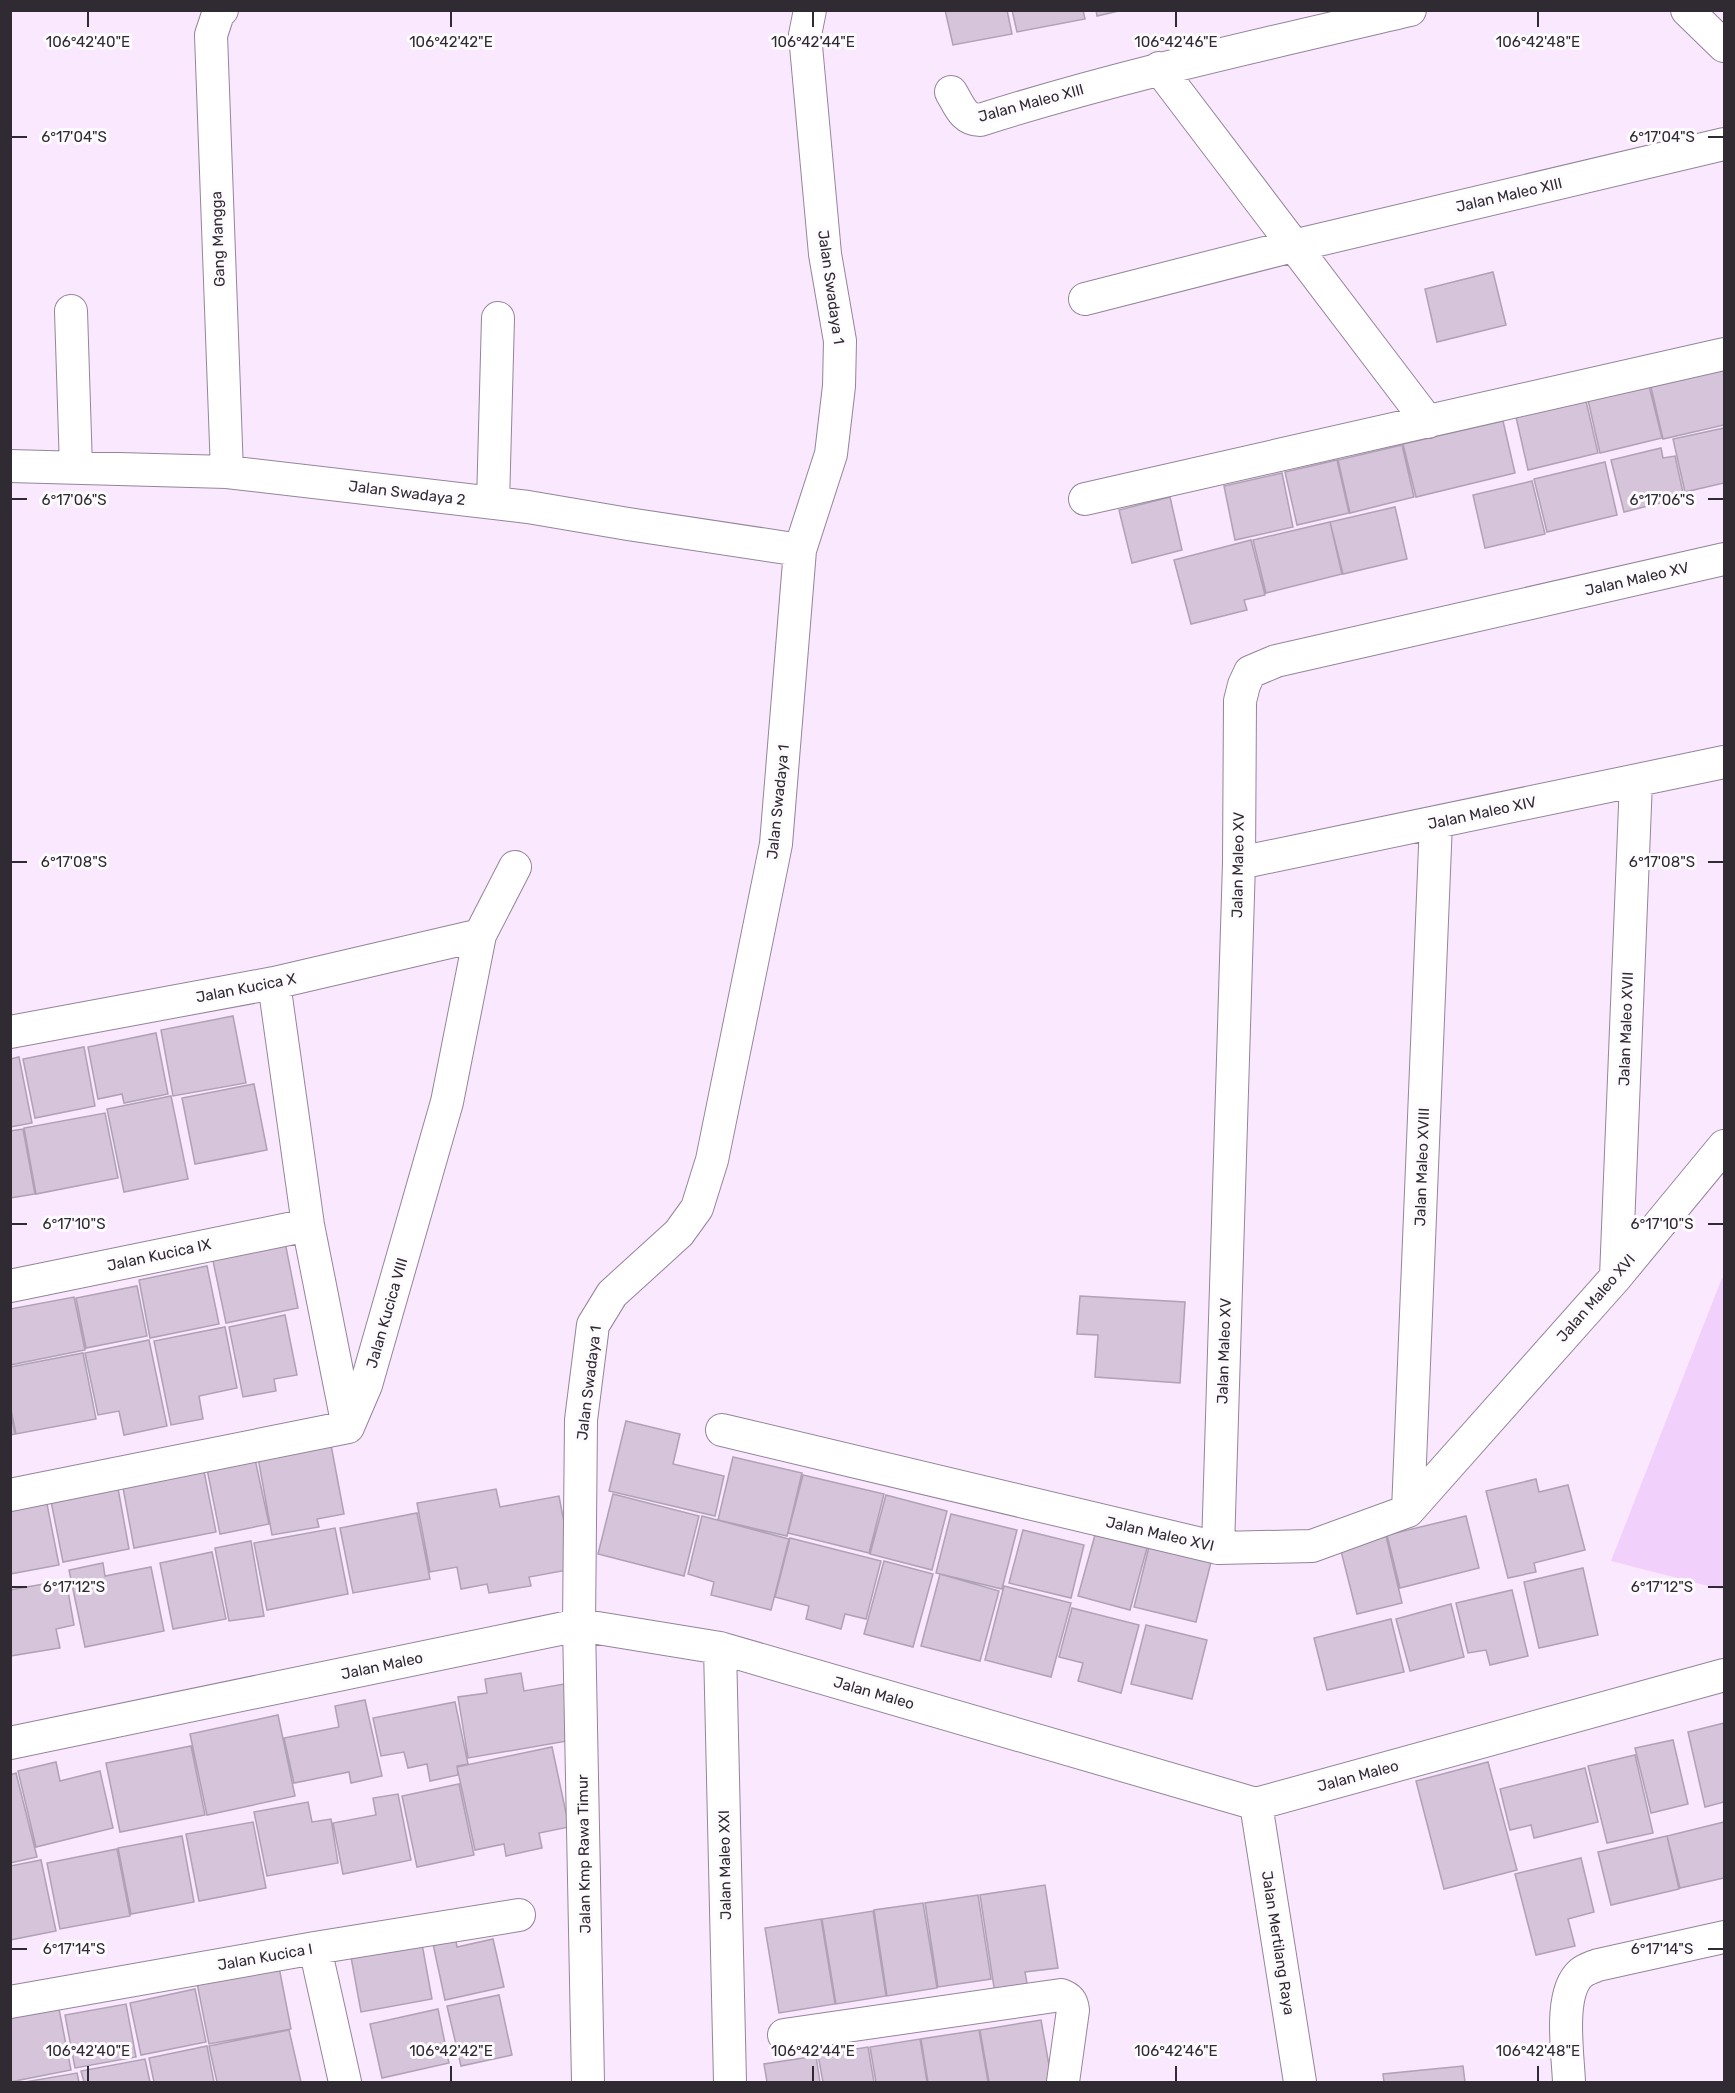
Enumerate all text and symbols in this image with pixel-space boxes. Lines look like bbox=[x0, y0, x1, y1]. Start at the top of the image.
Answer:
text: 106°42'40"E bbox=[46, 33, 130, 51]
text: 106°42'42"E bbox=[409, 33, 493, 51]
text: 106°42'44"E bbox=[771, 33, 855, 51]
text: 106°42'46"E bbox=[1134, 33, 1218, 51]
text: 106°42'48"E bbox=[1496, 33, 1580, 51]
street label: Jalan Maleo XIII bbox=[976, 80, 1086, 126]
text: 6°17'04"S bbox=[41, 128, 107, 146]
text: 6°17'04"S bbox=[1629, 128, 1695, 146]
street label: Jalan Maleo XIII bbox=[1454, 174, 1564, 216]
street label: Gang Mangga bbox=[207, 191, 229, 287]
street label: Jalan Swadaya 1 bbox=[814, 229, 848, 345]
street label: Jalan Swadaya 2 bbox=[348, 477, 467, 509]
text: 6°17'06"S bbox=[41, 491, 107, 509]
text: 6°17'06"S bbox=[1629, 491, 1695, 509]
street label: Jalan Maleo XV bbox=[1583, 558, 1691, 600]
street label: Jalan Swadaya 1 bbox=[763, 744, 793, 860]
street label: Jalan Maleo XIV bbox=[1426, 793, 1538, 833]
street label: Jalan Maleo XV bbox=[1228, 812, 1248, 918]
text: 6°17'08"S bbox=[41, 853, 107, 871]
text: 6°17'08"S bbox=[1629, 853, 1695, 871]
street label: Jalan Kucica X bbox=[194, 969, 298, 1007]
street label: Jalan Maleo XVII bbox=[1615, 971, 1637, 1087]
street label: Jalan Maleo XVIII bbox=[1411, 1107, 1433, 1227]
text: 6°17'10"S bbox=[42, 1215, 106, 1233]
text: 6°17'10"S bbox=[1630, 1215, 1694, 1233]
street label: Jalan Kucica IX bbox=[105, 1235, 213, 1275]
street label: Jalan Maleo XVI bbox=[1553, 1250, 1639, 1346]
street label: Jalan Kucica VIII bbox=[363, 1256, 411, 1370]
street label: Jalan Maleo XV bbox=[1213, 1297, 1235, 1404]
street label: Jalan Swadaya 1 bbox=[573, 1325, 605, 1441]
street label: Jalan Maleo XVI bbox=[1104, 1513, 1216, 1555]
text: 6°17'12"S bbox=[43, 1578, 105, 1596]
text: 6°17'12"S bbox=[1631, 1578, 1693, 1596]
street label: Jalan Maleo bbox=[339, 1649, 425, 1683]
street label: Jalan Maleo bbox=[831, 1673, 917, 1713]
street label: Jalan Maleo bbox=[1315, 1757, 1401, 1795]
street label: Jalan Kmp Rawa Timur bbox=[574, 1774, 594, 1934]
street label: Jalan Maleo XXI bbox=[715, 1810, 735, 1920]
street label: Jalan Mertilang Raya bbox=[1258, 1870, 1298, 2016]
text: 6°17'14"S bbox=[43, 1940, 105, 1958]
street label: Jalan Kucica I bbox=[216, 1940, 314, 1974]
text: 6°17'14"S bbox=[1631, 1940, 1693, 1958]
text: 106°42'40"E bbox=[46, 2042, 130, 2060]
text: 106°42'42"E bbox=[409, 2042, 493, 2060]
text: 106°42'44"E bbox=[771, 2042, 855, 2060]
text: 106°42'46"E bbox=[1134, 2042, 1218, 2060]
text: 106°42'48"E bbox=[1496, 2042, 1580, 2060]

